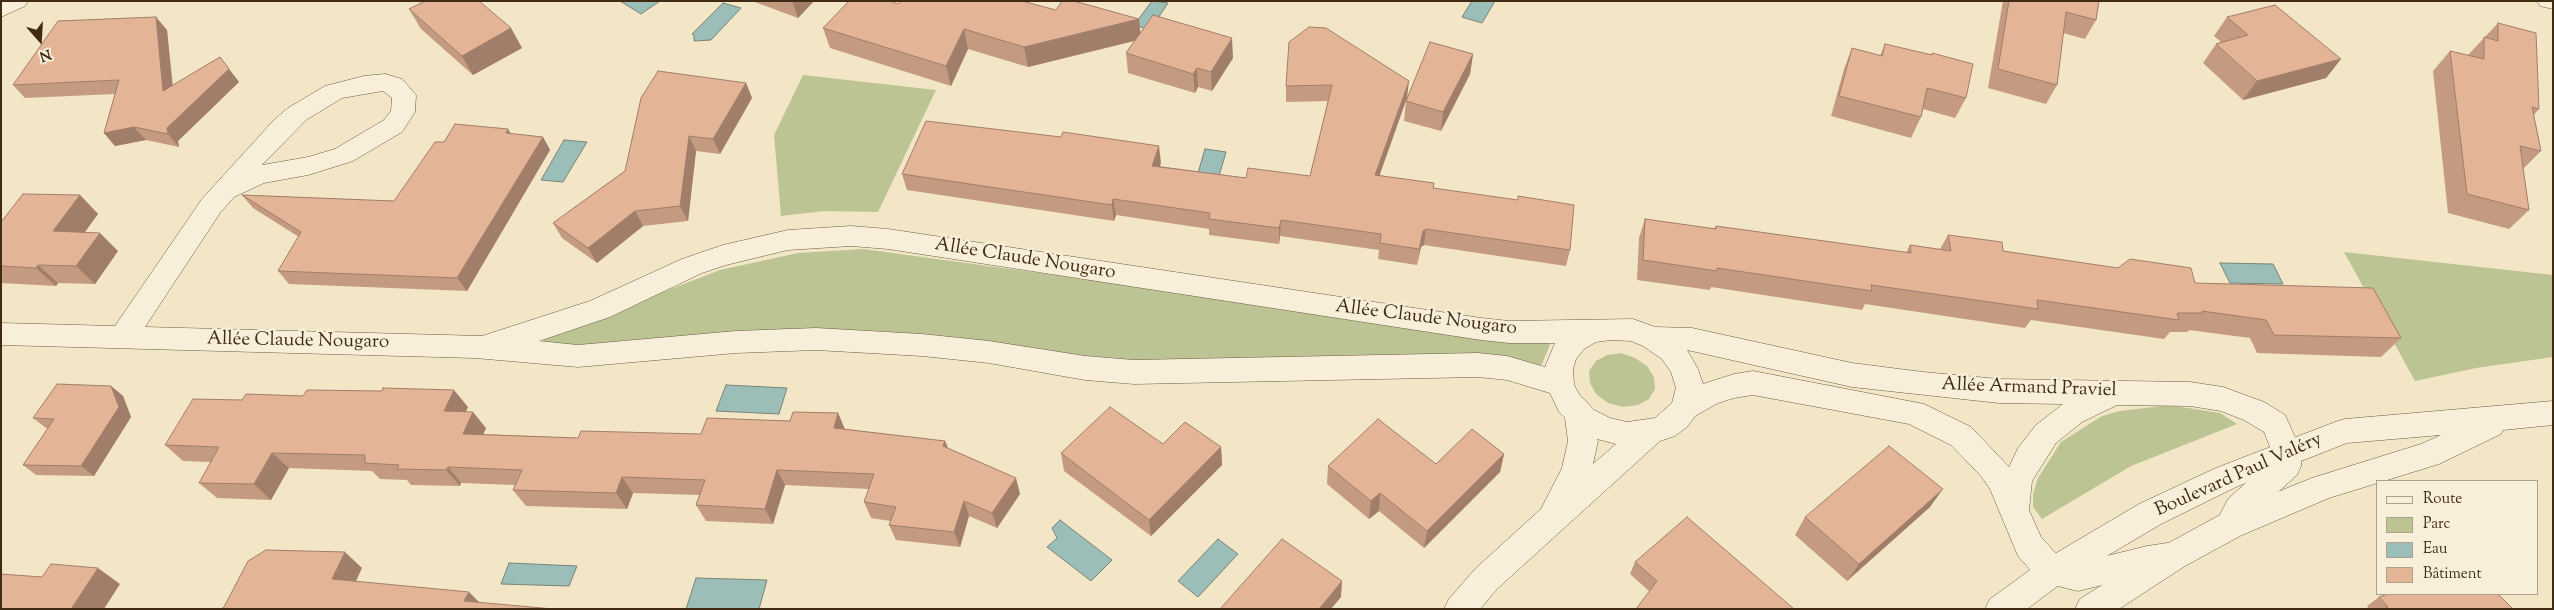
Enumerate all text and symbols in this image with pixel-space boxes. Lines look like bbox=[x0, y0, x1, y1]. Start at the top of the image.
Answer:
north arrow bbox=[15, 15, 65, 65]
text: N bbox=[36, 43, 53, 65]
street label: Allée Claude Nougaro bbox=[933, 234, 1117, 286]
street label: Allée Claude Nougaro bbox=[1334, 297, 1518, 341]
street label: Allée Claude Nougaro bbox=[207, 329, 389, 355]
street label: Allée Armand Praviel bbox=[1941, 375, 2117, 403]
street label: Boulevard Paul Valéry bbox=[2152, 429, 2326, 523]
legend bbox=[2376, 480, 2539, 595]
text: Route bbox=[2423, 489, 2462, 510]
text: Parc bbox=[2423, 514, 2450, 535]
text: Eau bbox=[2423, 539, 2447, 560]
text: Bâtiment bbox=[2423, 564, 2482, 585]

